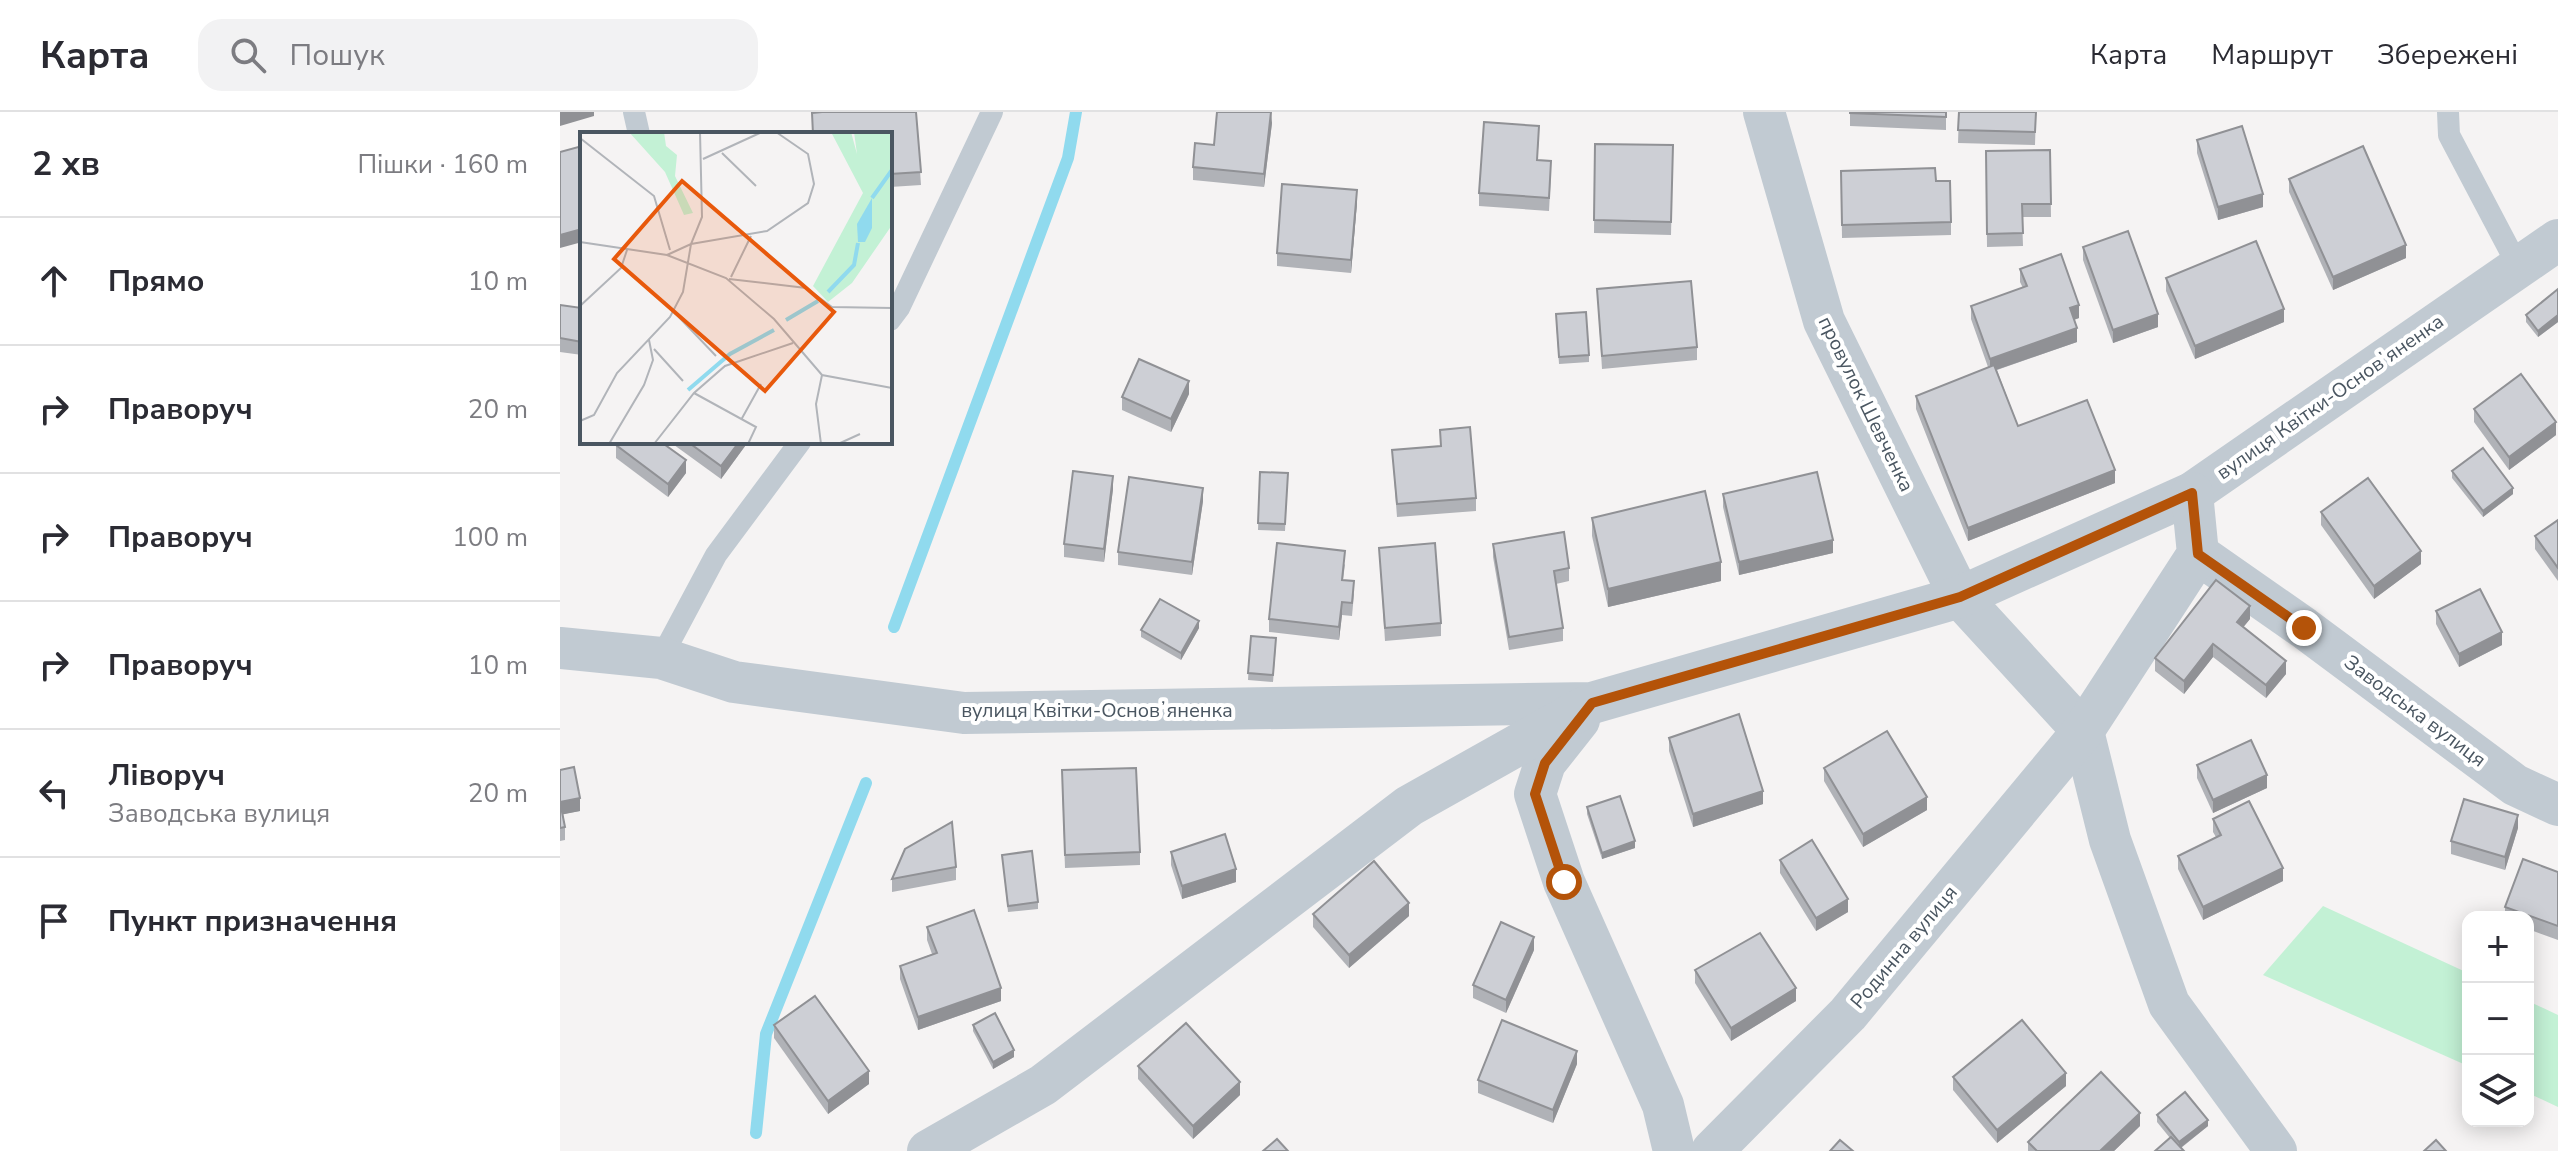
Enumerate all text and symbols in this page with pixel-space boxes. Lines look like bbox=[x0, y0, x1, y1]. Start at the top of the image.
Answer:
search box bbox=[198, 19, 758, 91]
text: Карта bbox=[40, 30, 150, 81]
icon: search bbox=[226, 33, 270, 77]
text: Пошук bbox=[290, 35, 385, 76]
text: Карта bbox=[2090, 36, 2167, 74]
text: Маршрут bbox=[2211, 36, 2333, 74]
text: Збережені bbox=[2377, 36, 2518, 74]
inset map bbox=[580, 132, 892, 444]
text: 2 хв bbox=[32, 141, 100, 187]
text: Пішки · 160 m bbox=[357, 147, 528, 182]
icon: ahead bbox=[32, 259, 76, 303]
text: Прямо bbox=[108, 261, 205, 302]
text: 10 m bbox=[468, 264, 528, 299]
street label: вулиця Квітки-Основʼяненка bbox=[2211, 308, 2449, 486]
street label: провулок Шевченка bbox=[1812, 312, 1920, 496]
icon: right bbox=[32, 387, 76, 431]
text: Праворуч bbox=[108, 389, 253, 430]
text: 20 m bbox=[468, 392, 528, 427]
icon: right bbox=[32, 515, 76, 559]
text: Праворуч bbox=[108, 517, 253, 558]
text: 100 m bbox=[452, 520, 528, 555]
route end bbox=[2286, 610, 2322, 646]
icon: right bbox=[32, 643, 76, 687]
text: Праворуч bbox=[108, 645, 253, 686]
text: 10 m bbox=[468, 648, 528, 683]
street label: Заводська вулиця bbox=[2339, 649, 2491, 773]
street label: вулиця Квітки-Основʼяненка bbox=[961, 697, 1233, 724]
text: Ліворуч bbox=[108, 755, 225, 796]
icon: left bbox=[32, 771, 76, 815]
text: 20 m bbox=[468, 776, 528, 811]
text: Заводська вулиця bbox=[108, 796, 330, 831]
route start bbox=[1546, 864, 1582, 900]
street label: Родинна вулиця bbox=[1844, 880, 1964, 1014]
icon: arrive bbox=[32, 899, 76, 943]
text: Пункт призначення bbox=[108, 901, 397, 942]
map controls bbox=[2462, 911, 2534, 1127]
button: + bbox=[2462, 911, 2534, 983]
button: − bbox=[2462, 983, 2534, 1055]
button: layers bbox=[2462, 1055, 2534, 1127]

